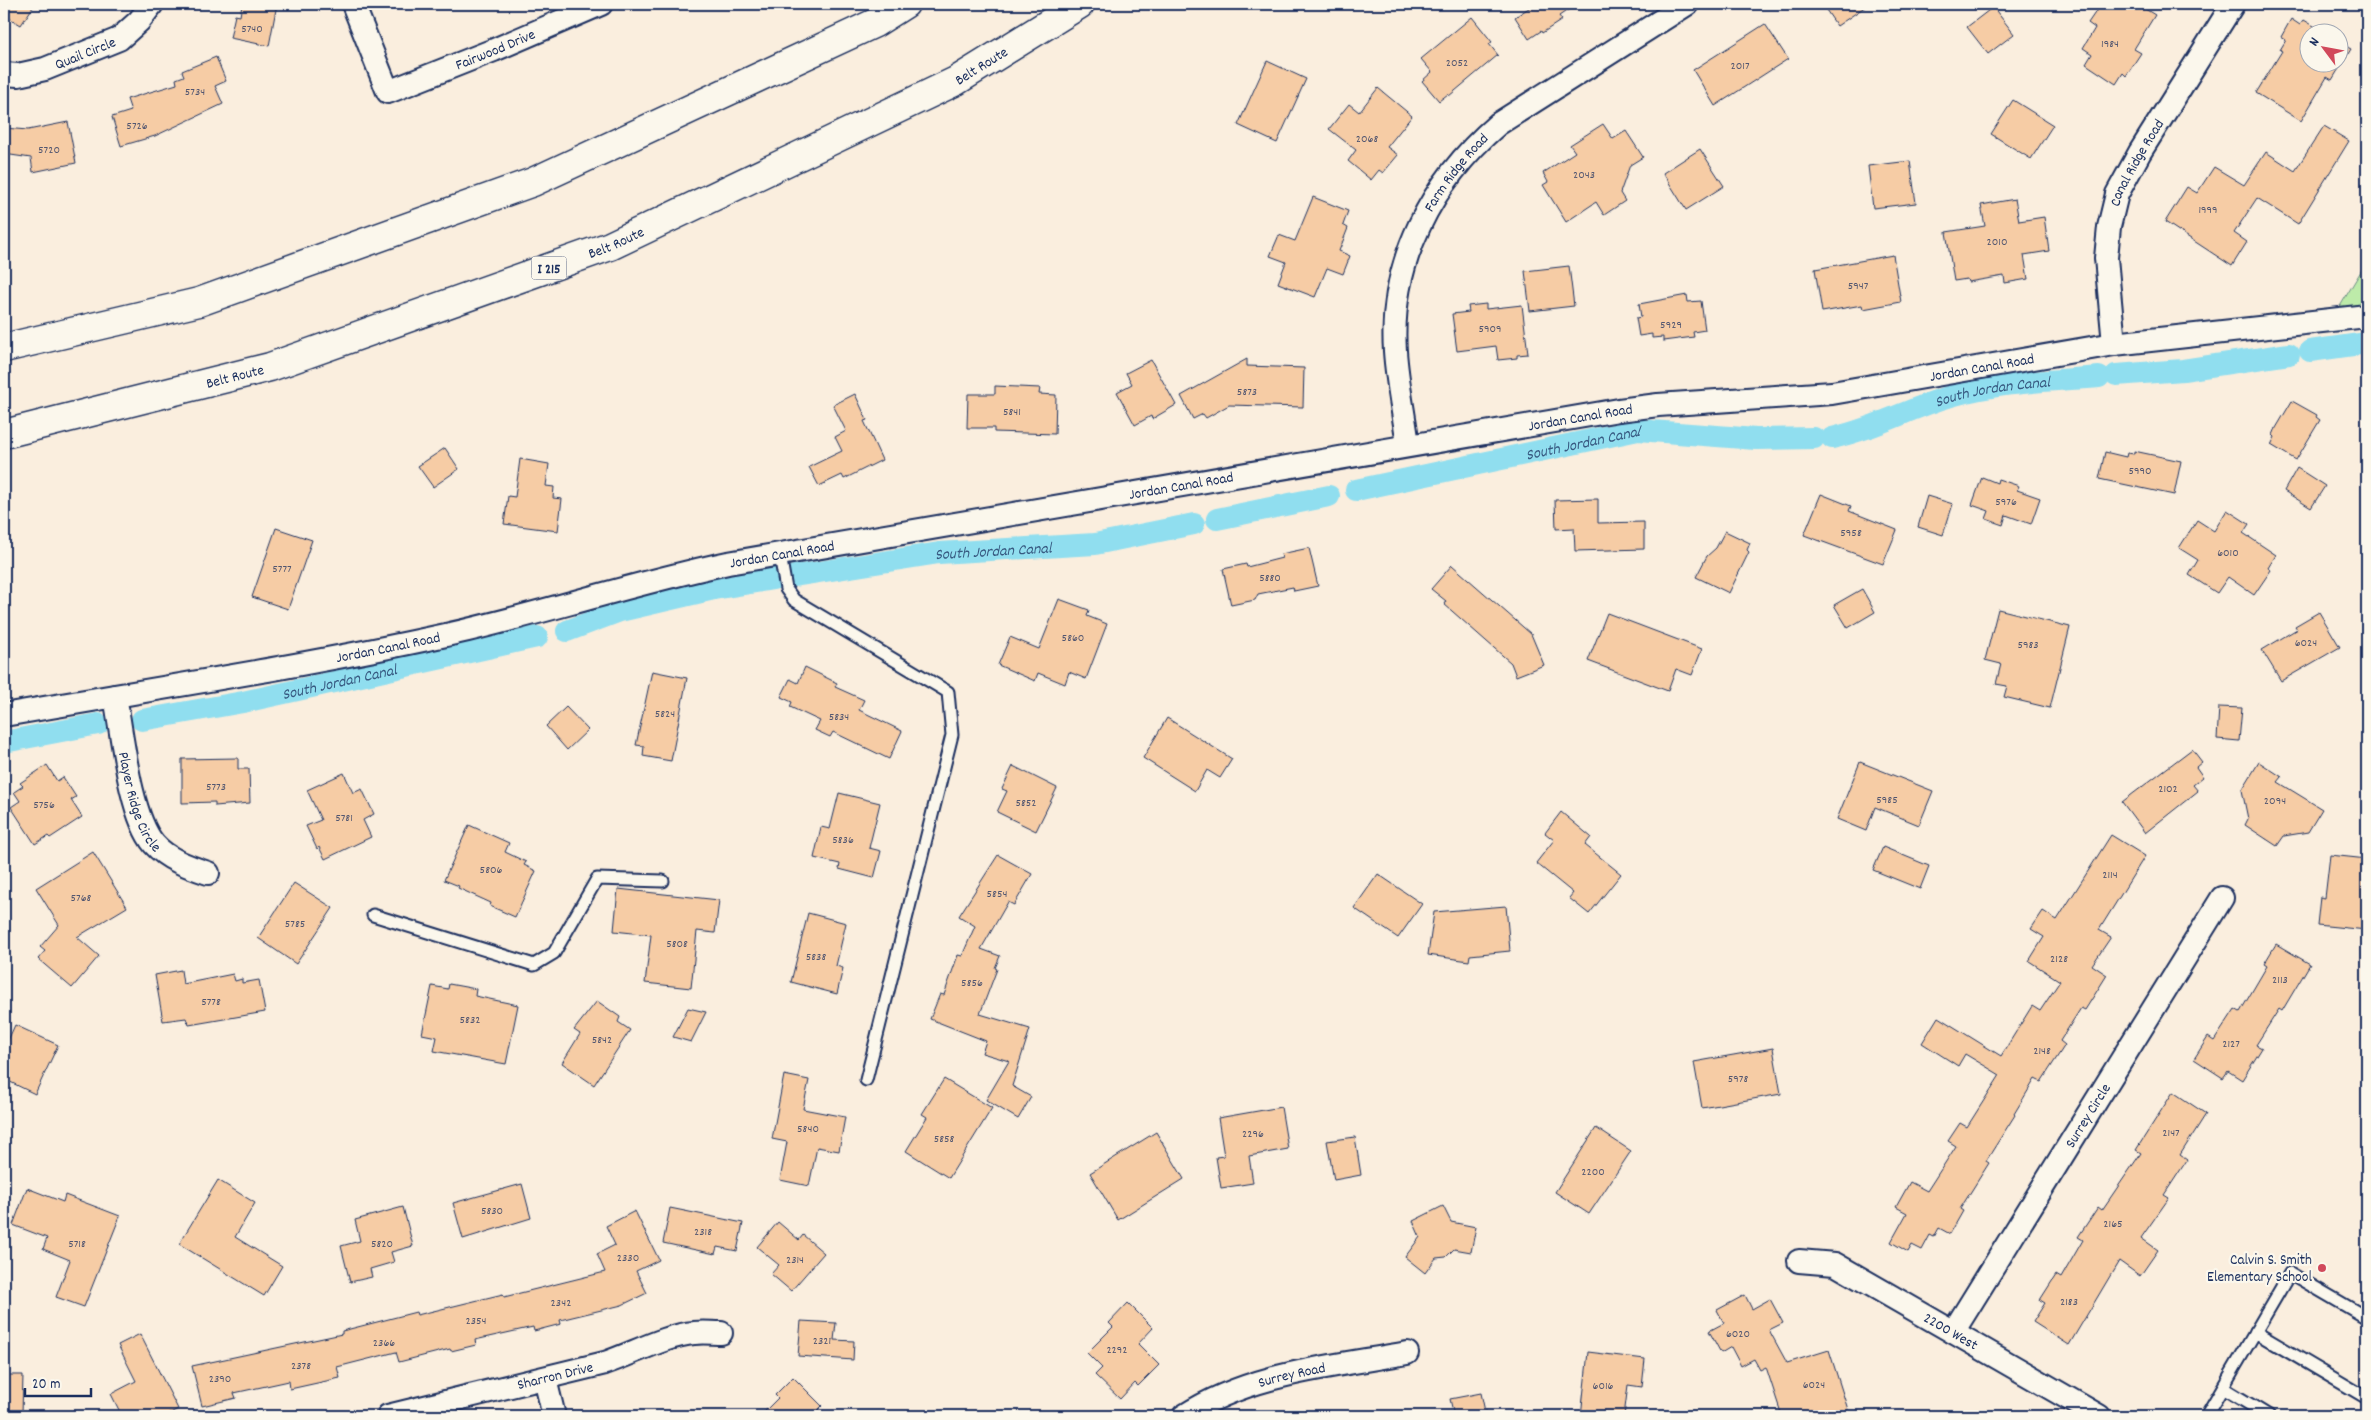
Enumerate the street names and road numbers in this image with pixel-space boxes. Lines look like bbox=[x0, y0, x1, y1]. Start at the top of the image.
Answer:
street label: Fairwood Drive bbox=[453, 24, 540, 77]
street label: Quail Circle bbox=[52, 32, 120, 77]
street label: Belt Route bbox=[951, 42, 1013, 92]
street label: Canal Ridge Road bbox=[2105, 116, 2171, 209]
street label: Farm Ridge Road bbox=[1420, 129, 1495, 216]
street label: Belt Route bbox=[586, 222, 649, 266]
road number: I 215 bbox=[532, 256, 566, 280]
street label: Jordan Canal Road bbox=[1928, 349, 2036, 389]
street label: Belt Route bbox=[204, 360, 267, 396]
street label: Jordan Canal Road bbox=[1527, 399, 1634, 438]
street label: Jordan Canal Road bbox=[1127, 467, 1235, 507]
street label: Jordan Canal Road bbox=[728, 536, 836, 576]
street label: Jordan Canal Road bbox=[334, 628, 443, 670]
street label: Player Ridge Circle bbox=[111, 750, 166, 859]
street label: Surrey Circle bbox=[2061, 1079, 2118, 1153]
street label: 2200 West bbox=[1919, 1308, 1982, 1357]
street label: Sharron Drive bbox=[515, 1357, 596, 1397]
street label: Surrey Road bbox=[1256, 1358, 1327, 1395]

